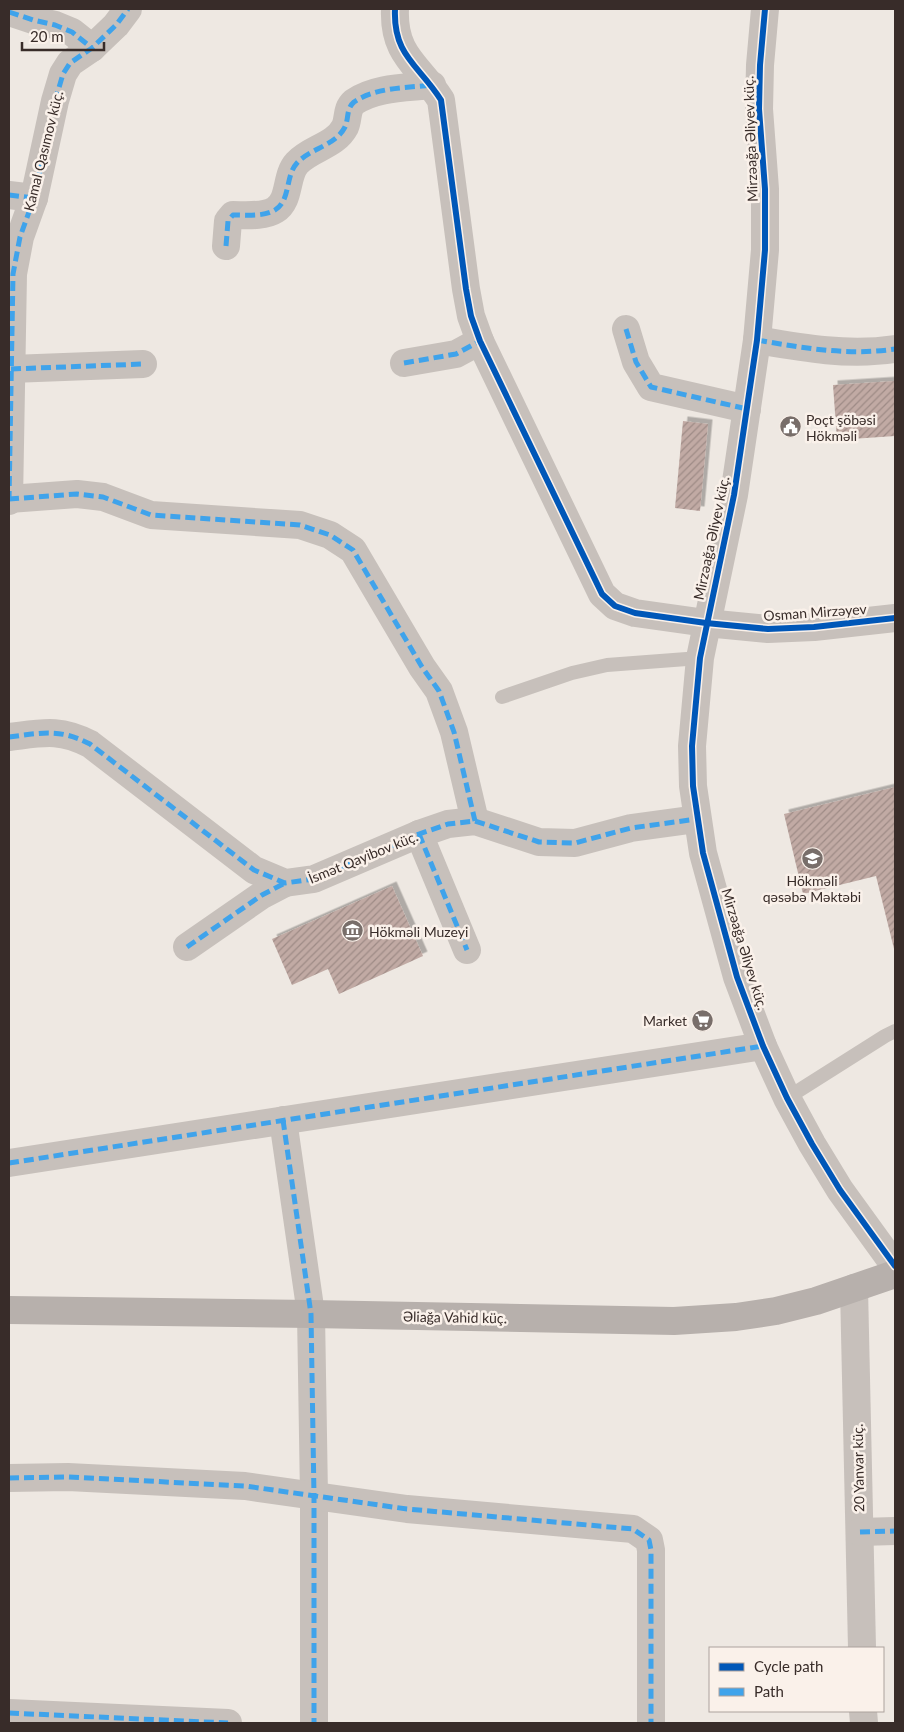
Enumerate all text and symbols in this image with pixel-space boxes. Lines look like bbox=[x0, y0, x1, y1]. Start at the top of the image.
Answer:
scale bar bbox=[22, 20, 105, 52]
text: 20 m bbox=[30, 27, 64, 45]
street label: Mirzəağa Əliyev küç. bbox=[739, 76, 761, 202]
street label: Kamal Qasımov küç. bbox=[20, 89, 66, 213]
place label: Poçt şöbəsi Hökməli bbox=[806, 411, 876, 444]
public building icon: Poçt şöbəsi Hökməli bbox=[778, 415, 802, 439]
street label: Mirzəağa Əliyev küç. bbox=[690, 475, 732, 601]
street label: Osman Mirzəyev bbox=[763, 600, 868, 624]
street label: İsmət Qayibov küç. bbox=[306, 827, 420, 887]
school or university icon: Hökməli qəsəbə Məktəbi bbox=[800, 846, 824, 870]
place label: Hökməli qəsəbə Məktəbi bbox=[763, 872, 861, 905]
street label: Mirzəağa Əliyev küç. bbox=[718, 886, 772, 1012]
museum icon: Hökməli Muzeyi bbox=[341, 919, 365, 943]
place label: Hökməli Muzeyi bbox=[369, 923, 468, 940]
supermarket icon: Market bbox=[691, 1008, 715, 1032]
place label: Market bbox=[643, 1012, 687, 1029]
street label: Əliağa Vahid küç. bbox=[403, 1308, 507, 1326]
street label: 20 Yanvar küç. bbox=[849, 1424, 867, 1512]
legend bbox=[709, 1647, 884, 1712]
text: Cycle path bbox=[754, 1657, 823, 1675]
text: Path bbox=[754, 1682, 784, 1700]

